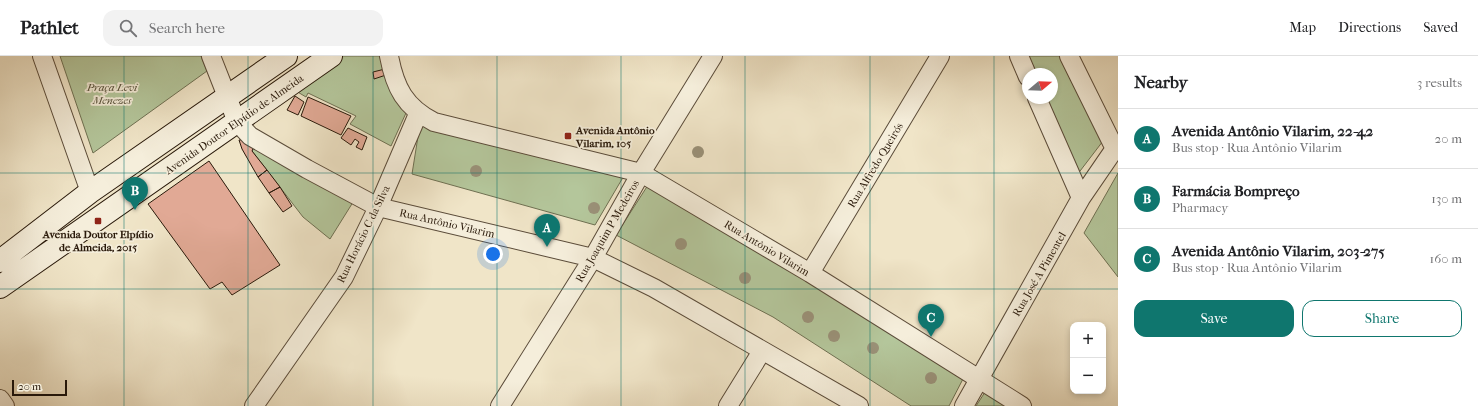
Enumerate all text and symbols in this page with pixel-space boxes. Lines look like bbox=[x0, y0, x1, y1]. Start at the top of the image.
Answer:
search box bbox=[103, 10, 383, 46]
text: Pathlet bbox=[20, 17, 79, 39]
icon: search bbox=[117, 17, 139, 39]
text: Search here bbox=[149, 19, 225, 37]
text: Map bbox=[1289, 19, 1316, 36]
text: Directions bbox=[1338, 19, 1401, 36]
text: Saved bbox=[1423, 19, 1458, 36]
north arrow bbox=[1022, 68, 1058, 104]
street label: Avenida Doutor Elpídio de Almeida bbox=[162, 71, 307, 178]
text: Nearby bbox=[1134, 72, 1188, 92]
text: 3 results bbox=[1417, 75, 1462, 90]
park label: Praça Levi Menezes bbox=[86, 81, 138, 107]
street label: Rua Alfredo Queirós bbox=[845, 120, 906, 210]
text: Avenida Antônio Vilarim, 22-42 bbox=[1172, 122, 1373, 140]
place label: Avenida Antônio Vilarim, 105 bbox=[575, 124, 655, 150]
marker: Avenida Antônio Vilarim, 105 bbox=[563, 131, 573, 141]
text: A bbox=[1143, 131, 1151, 146]
text: 20 m bbox=[1435, 131, 1462, 146]
text: Bus stop · Rua Antônio Vilarim bbox=[1172, 140, 1342, 155]
pin: B bbox=[122, 177, 148, 210]
street label: Rua Joaquim P Medeiros bbox=[573, 178, 642, 285]
text: Farmácia Bompreço bbox=[1172, 182, 1300, 200]
street label: Rua Horácio C da Silva bbox=[334, 183, 393, 285]
text: B bbox=[1143, 191, 1151, 206]
text: 130 m bbox=[1431, 191, 1462, 206]
text: Pharmacy bbox=[1172, 200, 1228, 215]
street label: Rua Antônio Vilarim bbox=[398, 206, 497, 241]
pin: A bbox=[534, 214, 560, 247]
marker: Avenida Doutor Elpídio de Almeida, 2015 bbox=[93, 216, 103, 226]
street label: Rua Antônio Vilarim bbox=[722, 218, 813, 280]
place label: Avenida Doutor Elpídio de Almeida, 2015 bbox=[42, 228, 154, 254]
street label: Rua José A Pimentel bbox=[1010, 230, 1069, 319]
text: Avenida Antônio Vilarim, 203-275 bbox=[1172, 242, 1385, 260]
your location bbox=[483, 244, 503, 264]
text: C bbox=[1143, 251, 1151, 266]
text: 160 m bbox=[1430, 251, 1462, 266]
text: Bus stop · Rua Antônio Vilarim bbox=[1172, 260, 1342, 275]
button: Save bbox=[1134, 300, 1294, 337]
button: Share bbox=[1302, 300, 1462, 337]
pin: C bbox=[918, 304, 944, 337]
map controls bbox=[1070, 322, 1106, 394]
button: + bbox=[1070, 322, 1106, 358]
button: − bbox=[1070, 358, 1106, 394]
scale bar bbox=[12, 378, 67, 397]
text: 20 m bbox=[18, 380, 41, 393]

